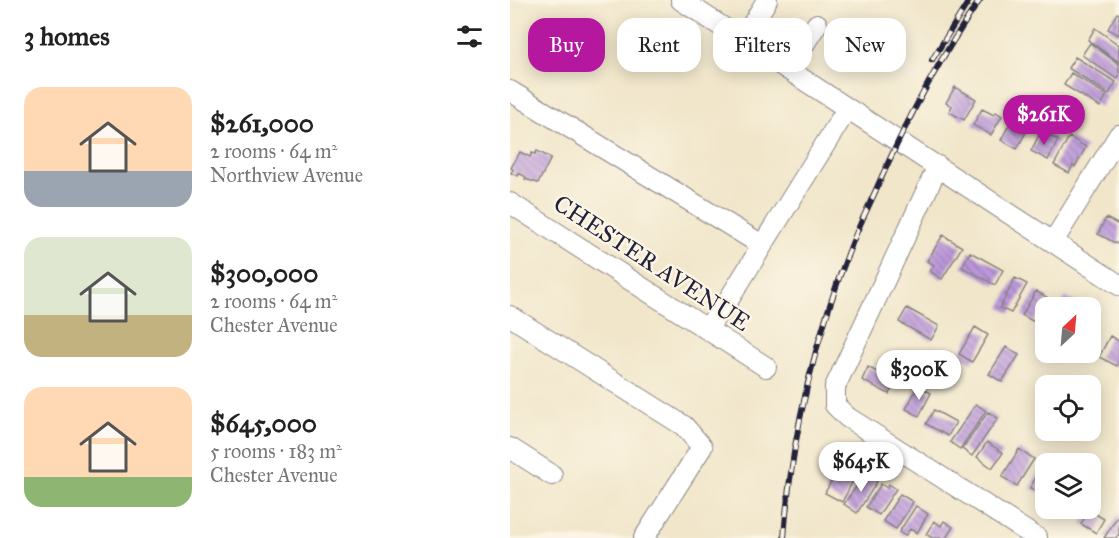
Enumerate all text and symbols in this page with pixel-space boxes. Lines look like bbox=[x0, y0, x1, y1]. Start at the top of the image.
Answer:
chip: Buy bbox=[528, 18, 605, 72]
chip: Rent bbox=[617, 18, 701, 72]
chip: Filters bbox=[713, 18, 812, 72]
chip: New bbox=[824, 18, 906, 72]
text: 3 homes bbox=[24, 20, 110, 52]
icon: filters bbox=[453, 20, 486, 53]
pin: $261K bbox=[1002, 95, 1086, 146]
text: $261K bbox=[1017, 102, 1071, 126]
text: $261,000 bbox=[210, 107, 314, 139]
icon: home bbox=[72, 111, 144, 183]
text: 2 rooms · 64 m² bbox=[210, 139, 337, 163]
text: Northview Avenue bbox=[210, 163, 363, 187]
street label: CHESTER AVENUE bbox=[548, 188, 756, 338]
text: $300,000 bbox=[210, 257, 318, 289]
icon: home bbox=[72, 261, 144, 333]
text: 2 rooms · 64 m² bbox=[210, 289, 337, 313]
north arrow bbox=[1035, 297, 1101, 363]
map controls bbox=[1035, 297, 1101, 519]
text: Chester Avenue bbox=[210, 313, 338, 337]
pin: $300K bbox=[877, 350, 961, 401]
text: $300K bbox=[890, 357, 948, 381]
button: locate bbox=[1035, 375, 1101, 441]
text: $645,000 bbox=[210, 407, 317, 439]
icon: home bbox=[72, 411, 144, 483]
text: 5 rooms · 183 m² bbox=[210, 439, 342, 463]
pin: $645K bbox=[819, 442, 903, 493]
text: $645K bbox=[833, 449, 889, 473]
button: layers bbox=[1035, 453, 1101, 519]
text: Chester Avenue bbox=[210, 463, 338, 487]

